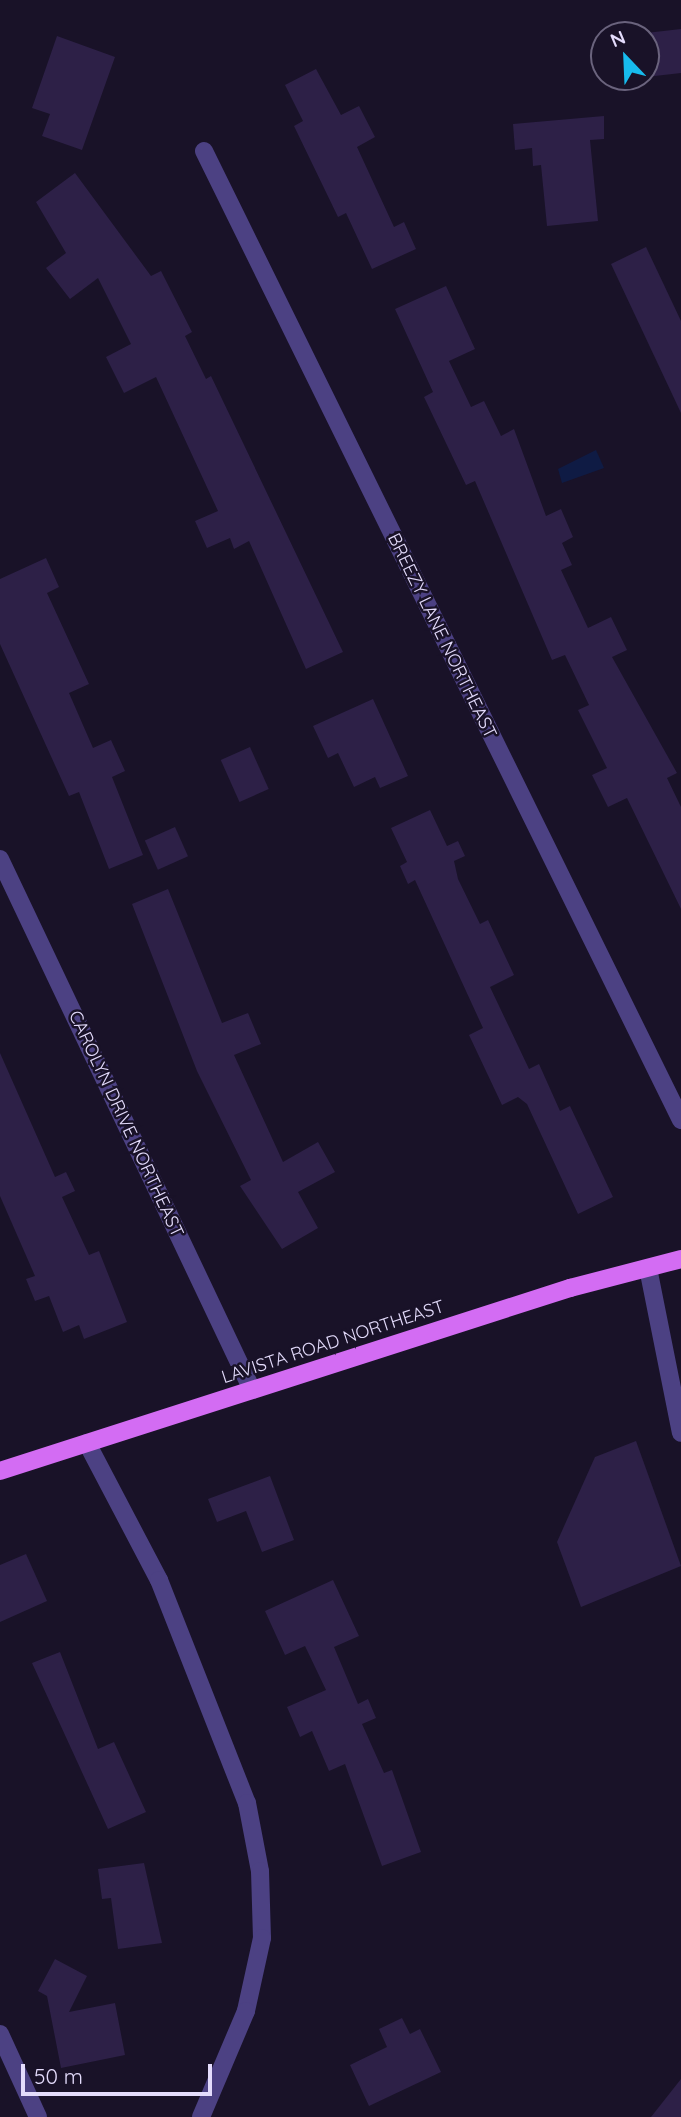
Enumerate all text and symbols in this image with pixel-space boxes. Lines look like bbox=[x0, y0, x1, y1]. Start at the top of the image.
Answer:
north arrow bbox=[590, 21, 660, 91]
text: N bbox=[606, 25, 629, 52]
street label: BREEZY LANE NORTHEAST bbox=[383, 530, 501, 742]
street label: CAROLYN DRIVE NORTHEAST bbox=[64, 1007, 188, 1241]
street label: LAVISTA ROAD NORTHEAST bbox=[219, 1296, 447, 1388]
scale bar bbox=[24, 2050, 215, 2094]
text: 50 m bbox=[34, 2063, 83, 2089]

